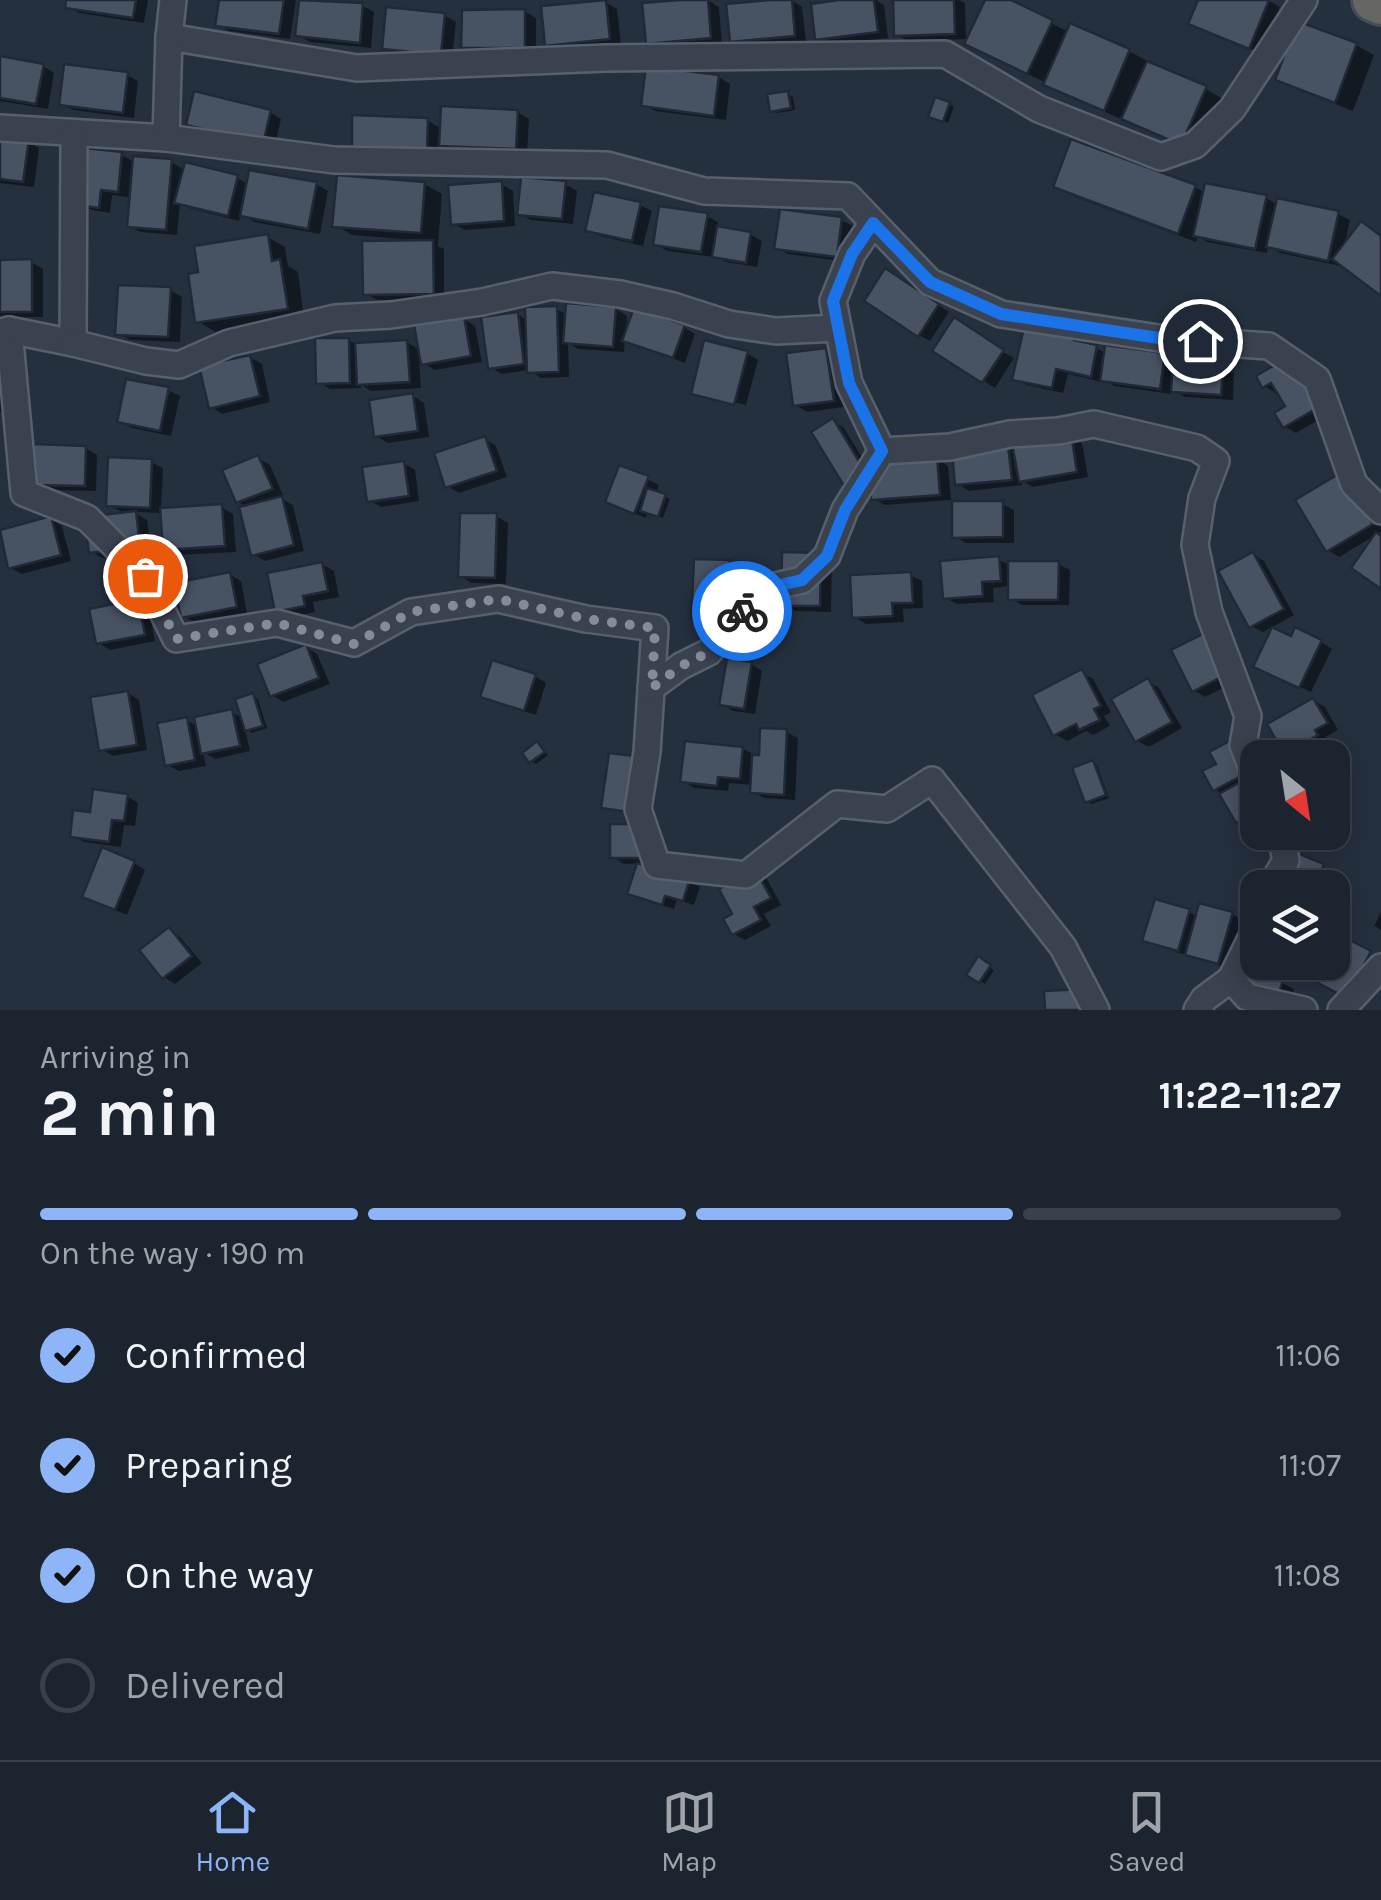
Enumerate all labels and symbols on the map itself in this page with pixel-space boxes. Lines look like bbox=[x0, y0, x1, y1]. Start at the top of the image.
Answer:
pin bbox=[1158, 299, 1243, 384]
pin bbox=[103, 534, 188, 619]
courier bbox=[692, 561, 792, 661]
north arrow bbox=[1240, 740, 1350, 850]

